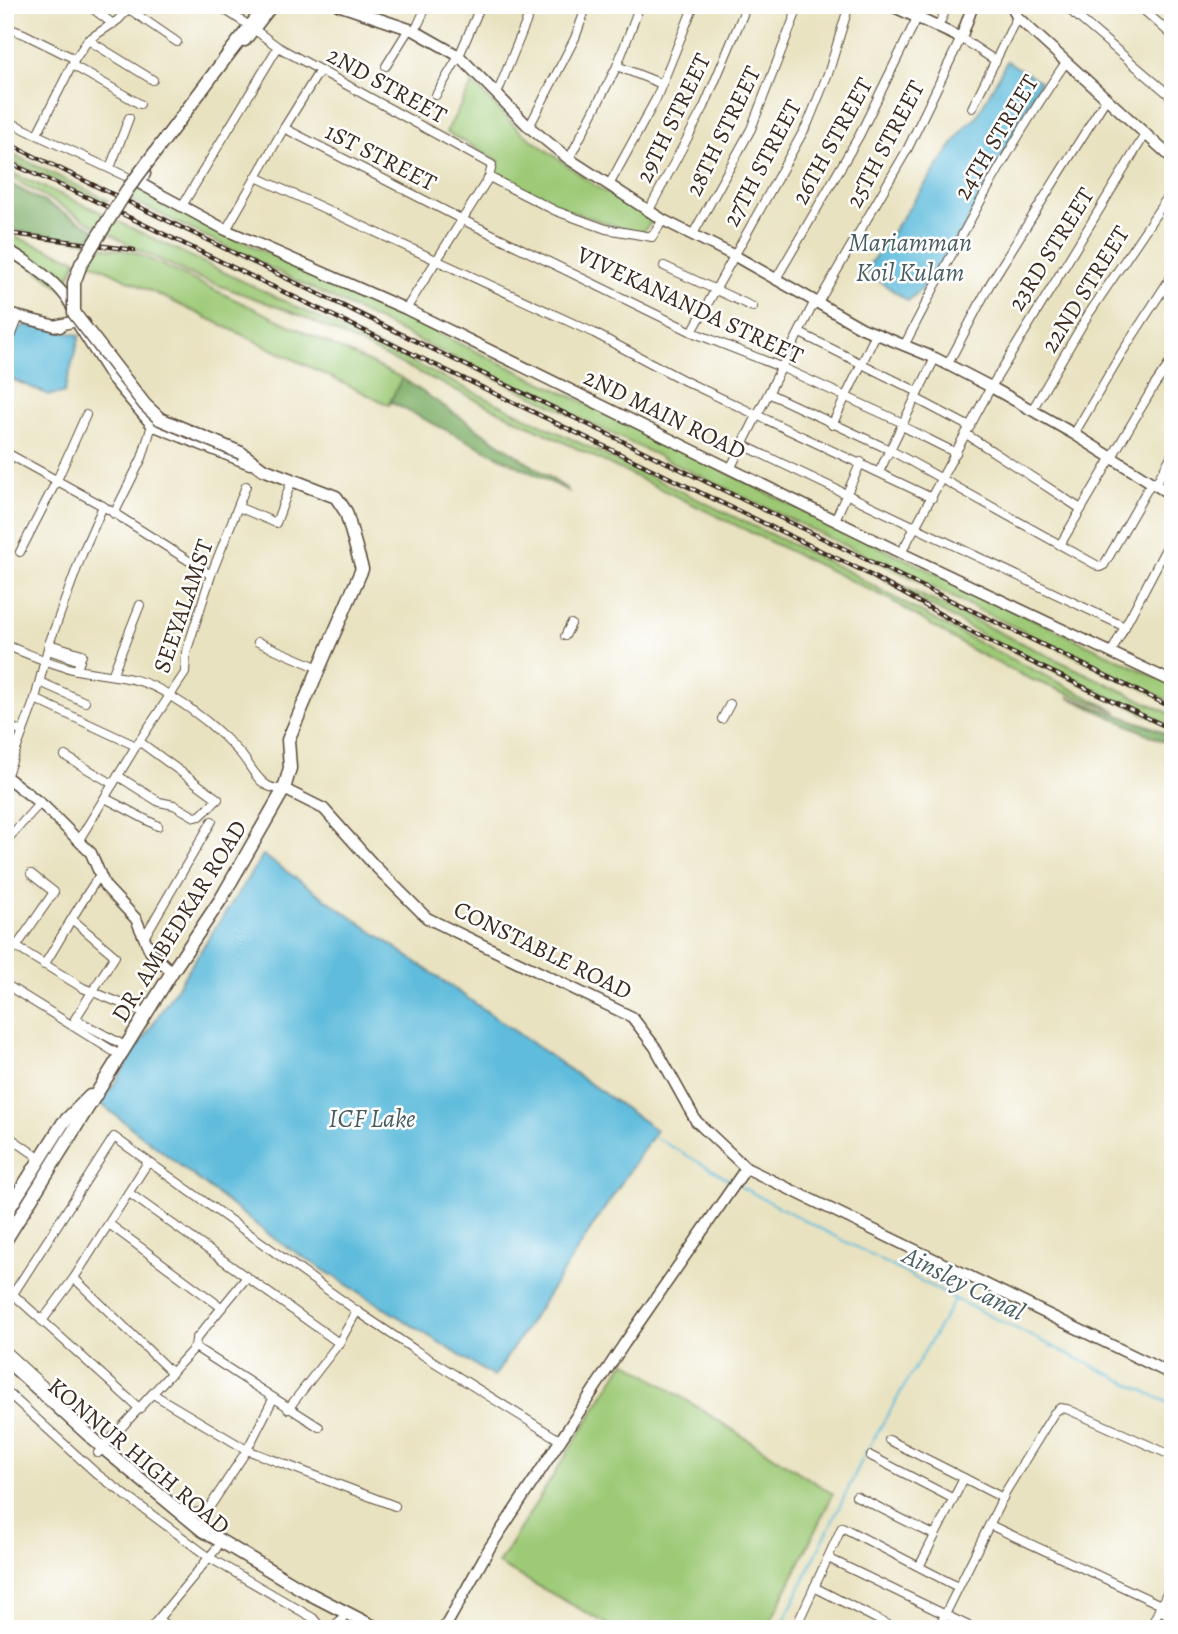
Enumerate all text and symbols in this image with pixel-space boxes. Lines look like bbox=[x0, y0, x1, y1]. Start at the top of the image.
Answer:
street label: 2ND STREET bbox=[321, 39, 453, 131]
street label: 29TH STREET bbox=[628, 48, 718, 188]
street label: 28TH STREET bbox=[678, 61, 768, 201]
street label: 24TH STREET bbox=[946, 69, 1046, 205]
street label: 26TH STREET bbox=[784, 72, 880, 210]
street label: 25TH STREET bbox=[838, 75, 932, 213]
street label: 27TH STREET bbox=[715, 94, 809, 232]
street label: 1ST STREET bbox=[320, 115, 442, 199]
street label: 23RD STREET bbox=[1000, 181, 1102, 317]
street label: 22ND STREET bbox=[1033, 220, 1137, 358]
water label: Mariamman Koil Kulam bbox=[848, 225, 972, 290]
street label: VIVEKANANDA STREET bbox=[571, 238, 808, 372]
street label: 2ND MAIN ROAD bbox=[578, 361, 752, 467]
street label: SEEYALAMST bbox=[145, 535, 221, 677]
street label: DR. AMBEDKAR ROAD bbox=[104, 814, 254, 1028]
street label: CONSTABLE ROAD bbox=[449, 893, 637, 1007]
water label: ICF Lake bbox=[329, 1101, 415, 1136]
water label: Ainsley Canal bbox=[895, 1237, 1031, 1329]
street label: KONNUR HIGH ROAD bbox=[41, 1370, 237, 1542]

